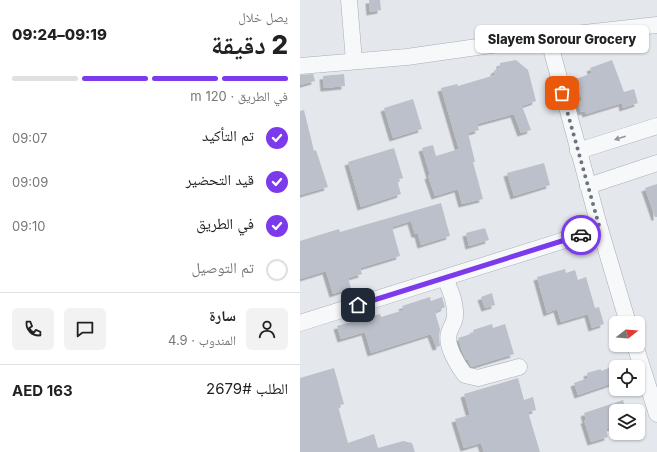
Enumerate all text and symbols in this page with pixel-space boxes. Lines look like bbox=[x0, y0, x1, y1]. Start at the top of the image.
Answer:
text: يصل خلال bbox=[238, 9, 288, 25]
text: 09:19–09:24 bbox=[12, 25, 107, 44]
callout: Slayem Sorour Grocery bbox=[475, 25, 649, 53]
text: 2 دقيقة bbox=[211, 29, 288, 60]
text: Slayem Sorour Grocery bbox=[488, 31, 636, 47]
pin bbox=[545, 76, 579, 110]
icon: bag bbox=[551, 82, 573, 104]
text: في الطريق · 120 m bbox=[190, 88, 288, 104]
text: تم التأكيد bbox=[202, 126, 254, 145]
icon: check bbox=[266, 127, 288, 149]
text: 09:07 bbox=[12, 130, 47, 146]
one-way arrow bbox=[614, 135, 626, 141]
text: قيد التحضير bbox=[186, 170, 254, 189]
icon: check bbox=[266, 171, 288, 193]
text: 09:09 bbox=[12, 174, 48, 190]
text: في الطريق bbox=[196, 214, 254, 233]
icon: check bbox=[266, 215, 288, 237]
courier bbox=[561, 215, 601, 255]
text: 09:10 bbox=[12, 218, 46, 234]
icon: car bbox=[570, 224, 592, 246]
text: تم التوصيل bbox=[191, 258, 254, 277]
pin bbox=[341, 288, 375, 322]
icon: home bbox=[347, 294, 369, 316]
text: سارة bbox=[209, 306, 236, 325]
button: phone bbox=[12, 308, 54, 350]
button: chat bbox=[64, 308, 106, 350]
button: person bbox=[246, 308, 288, 350]
north arrow bbox=[609, 316, 645, 352]
map controls bbox=[609, 316, 645, 440]
text: المندوب · 4.9 bbox=[168, 332, 236, 348]
button: locate bbox=[609, 360, 645, 396]
text: الطلب #2679 bbox=[206, 379, 288, 398]
text: AED 163 bbox=[12, 381, 73, 400]
button: layers bbox=[609, 404, 645, 440]

